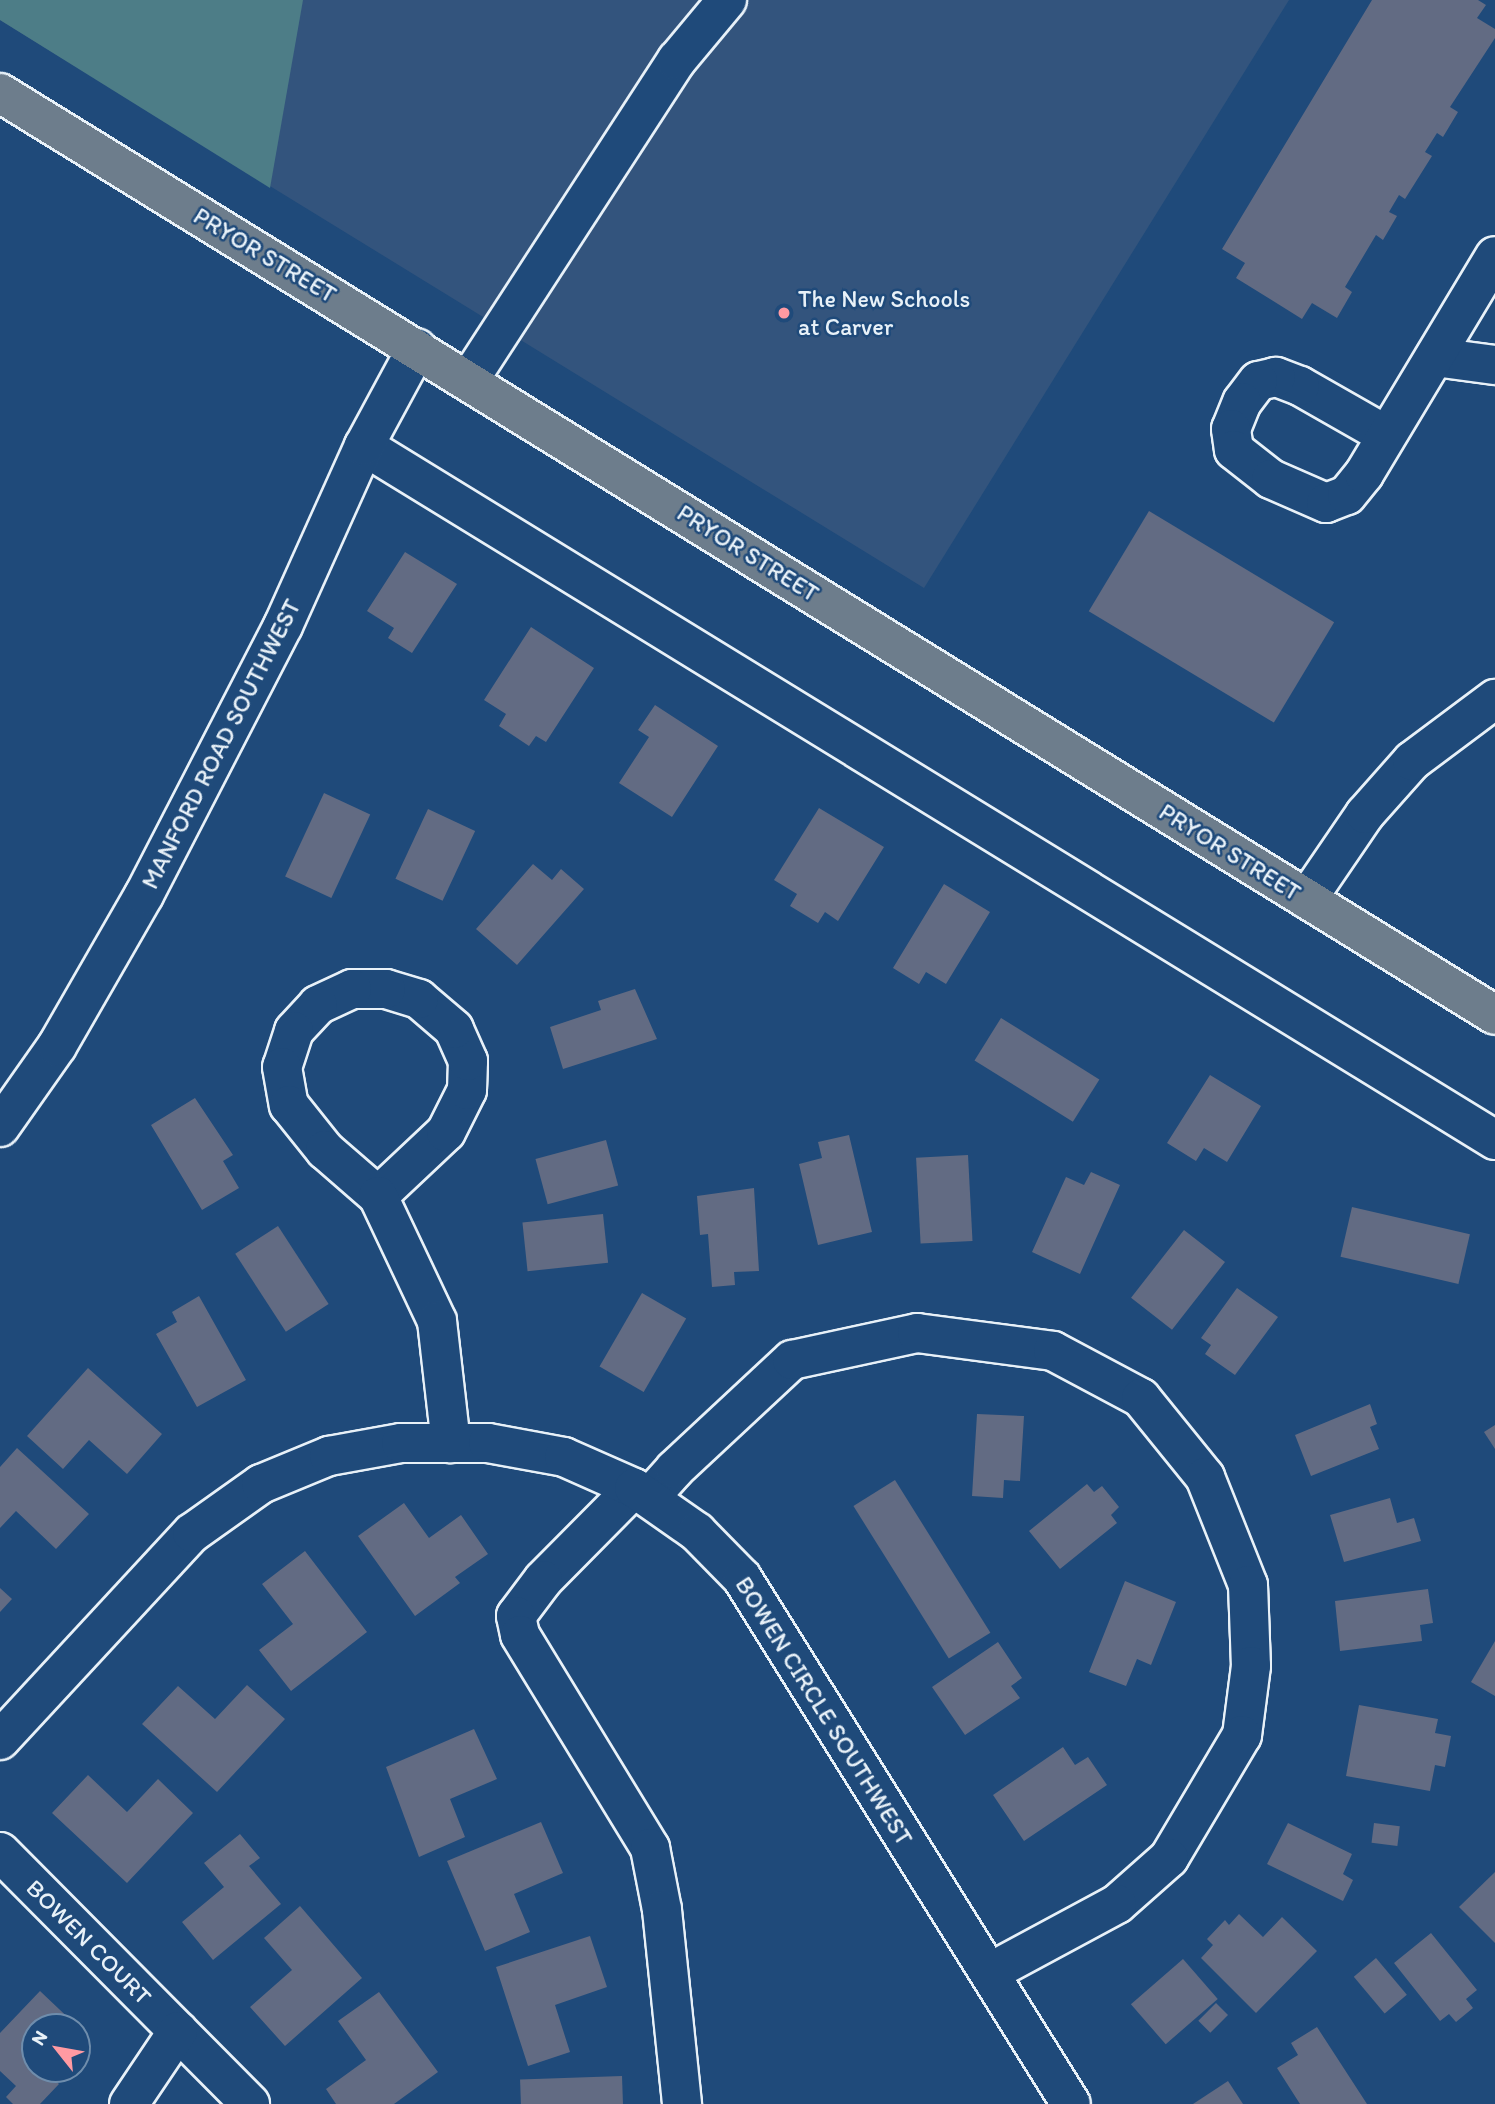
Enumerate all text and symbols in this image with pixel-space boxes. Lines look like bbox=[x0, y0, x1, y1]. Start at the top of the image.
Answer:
street label: PRYOR STREET bbox=[188, 201, 342, 309]
place label: The New Schools at Carver bbox=[798, 285, 970, 341]
marker: The New Schools at Carver bbox=[776, 305, 792, 321]
street label: PRYOR STREET bbox=[672, 498, 824, 608]
street label: MANFORD ROAD SOUTHWEST bbox=[135, 595, 307, 893]
street label: PRYOR STREET bbox=[1154, 797, 1306, 907]
street label: BOWEN CIRCLE SOUTHWEST bbox=[729, 1571, 919, 1851]
street label: BOWEN COURT bbox=[20, 1873, 158, 2011]
north arrow bbox=[21, 2013, 91, 2083]
text: N bbox=[26, 2027, 52, 2049]

